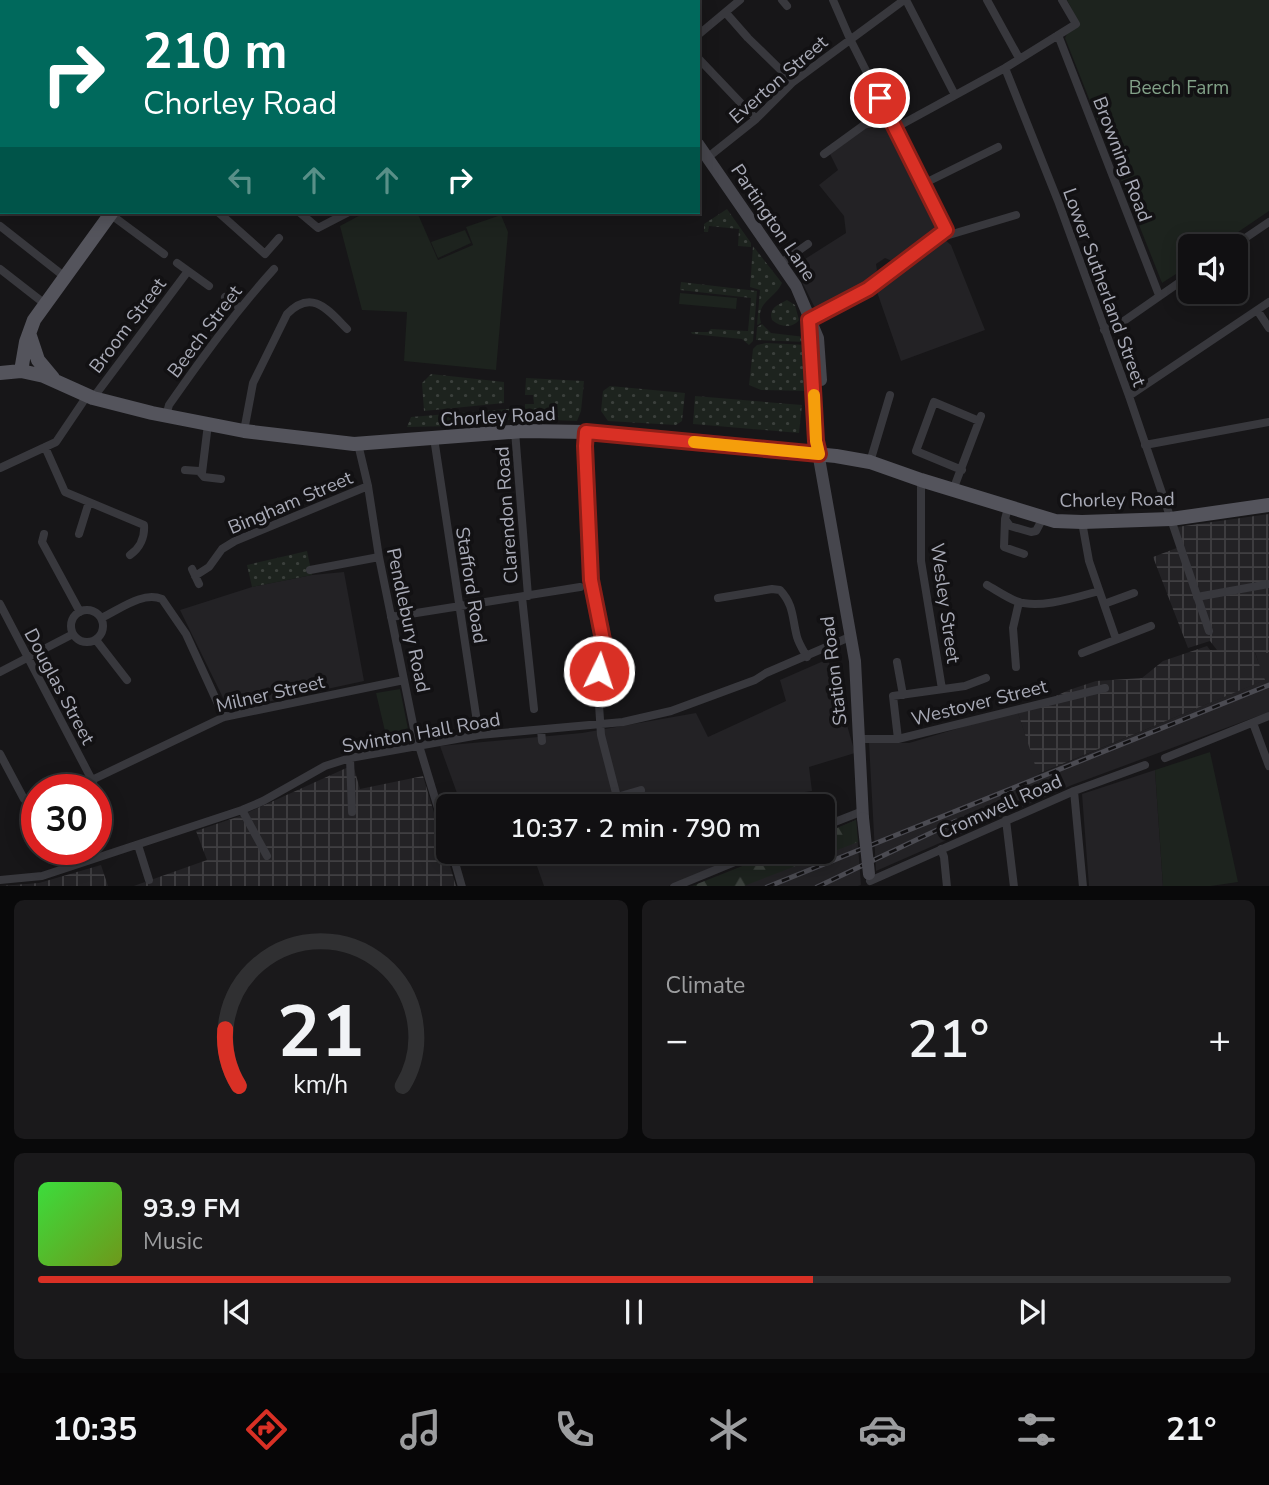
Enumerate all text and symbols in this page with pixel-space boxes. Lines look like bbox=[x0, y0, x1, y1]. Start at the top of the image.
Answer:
text: 210 m bbox=[143, 18, 287, 85]
icon: right bbox=[28, 28, 119, 119]
street label: Everton Street bbox=[724, 30, 834, 130]
pin bbox=[850, 68, 910, 128]
park label: Beech Farm bbox=[1129, 75, 1229, 101]
icon: arrive bbox=[861, 79, 899, 117]
text: Chorley Road bbox=[143, 82, 337, 125]
street label: Browning Road bbox=[1086, 93, 1158, 226]
street label: Partington Lane bbox=[724, 159, 822, 286]
icon: left bbox=[222, 161, 260, 199]
icon: ahead bbox=[295, 161, 333, 199]
icon: ahead bbox=[368, 161, 406, 199]
icon: right bbox=[441, 161, 479, 199]
street label: Lower Sutherland Street bbox=[1056, 185, 1152, 390]
map controls bbox=[1178, 234, 1248, 304]
button: sound bbox=[1178, 234, 1248, 304]
street label: Broom Street bbox=[83, 272, 173, 379]
street label: Beech Street bbox=[162, 280, 248, 383]
street label: Chorley Road bbox=[440, 401, 556, 433]
street label: Clarendon Road bbox=[489, 445, 525, 584]
street label: Bingham Street bbox=[224, 465, 357, 541]
street label: Chorley Road bbox=[1059, 486, 1175, 514]
street label: Stafford Road bbox=[449, 525, 493, 645]
street label: Wesley Street bbox=[924, 541, 966, 665]
street label: Pendlebury Road bbox=[380, 546, 436, 695]
street label: Station Road bbox=[814, 615, 854, 727]
street label: Douglas Street bbox=[18, 624, 101, 749]
position arrow bbox=[562, 634, 636, 708]
street label: Milner Street bbox=[213, 669, 327, 719]
street label: Westover Street bbox=[909, 673, 1050, 732]
street label: Swinton Hall Road bbox=[340, 706, 502, 760]
street label: Cromwell Road bbox=[935, 768, 1066, 846]
speed limit sign: 30 bbox=[21, 774, 112, 865]
text: 10:37 · 2 min · 790 m bbox=[510, 811, 761, 846]
text: Climate bbox=[666, 970, 745, 1001]
text: 21 bbox=[277, 982, 364, 1082]
text: 21° bbox=[907, 1004, 989, 1075]
text: − bbox=[666, 1015, 688, 1066]
text: + bbox=[1208, 1015, 1231, 1066]
text: km/h bbox=[293, 1067, 348, 1101]
text: 93.9 FM bbox=[143, 1191, 240, 1226]
text: Music bbox=[143, 1226, 203, 1257]
icon: previous bbox=[218, 1293, 256, 1331]
icon: pause bbox=[615, 1293, 653, 1331]
icon: next bbox=[1013, 1293, 1051, 1331]
icon: directions bbox=[242, 1405, 291, 1454]
icon: music bbox=[396, 1405, 445, 1454]
icon: phone bbox=[550, 1405, 599, 1454]
icon: climate bbox=[704, 1405, 753, 1454]
icon: car bbox=[858, 1405, 907, 1454]
icon: filters bbox=[1012, 1405, 1061, 1454]
text: 10:35 bbox=[52, 1408, 137, 1451]
text: 21° bbox=[1166, 1408, 1216, 1451]

